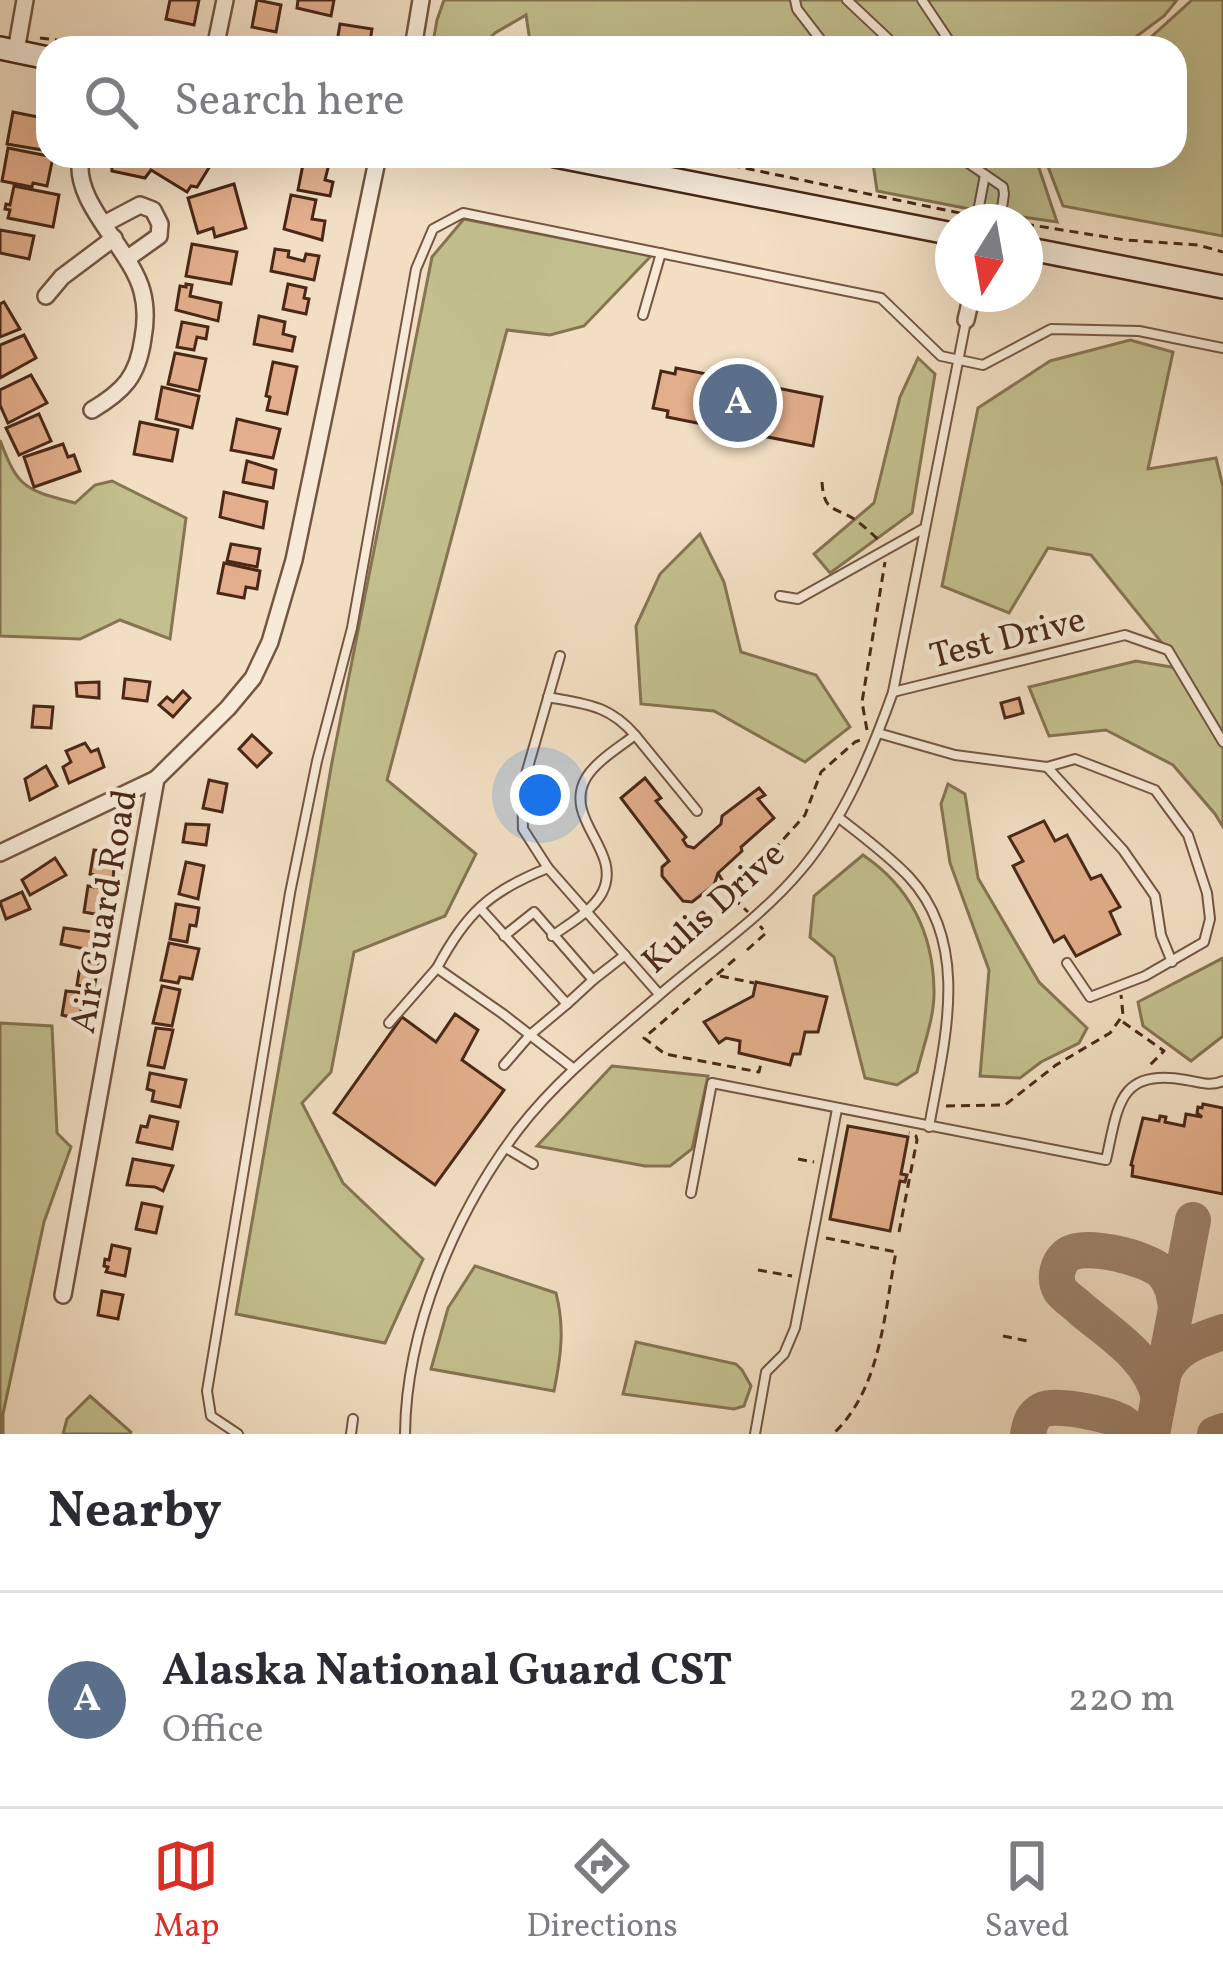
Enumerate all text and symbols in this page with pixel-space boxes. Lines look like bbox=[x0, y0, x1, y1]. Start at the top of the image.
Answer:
search box bbox=[36, 36, 1187, 168]
icon: search bbox=[78, 69, 144, 135]
text: Search here bbox=[174, 71, 405, 134]
north arrow bbox=[935, 204, 1043, 312]
pin: A bbox=[699, 358, 777, 448]
street label: Test Drive bbox=[925, 596, 1091, 683]
your location bbox=[510, 765, 570, 825]
street label: Air Guard Road bbox=[60, 786, 152, 1038]
street label: Kulis Drive bbox=[632, 831, 797, 987]
text: Nearby bbox=[48, 1477, 222, 1548]
text: Alaska National Guard CST bbox=[162, 1641, 732, 1704]
text: A bbox=[73, 1673, 101, 1727]
text: 220 m bbox=[1068, 1673, 1175, 1727]
text: Office bbox=[162, 1704, 263, 1758]
tab: Map bbox=[153, 1833, 220, 1951]
tab: Directions bbox=[526, 1833, 678, 1951]
tab: Saved bbox=[985, 1833, 1070, 1951]

